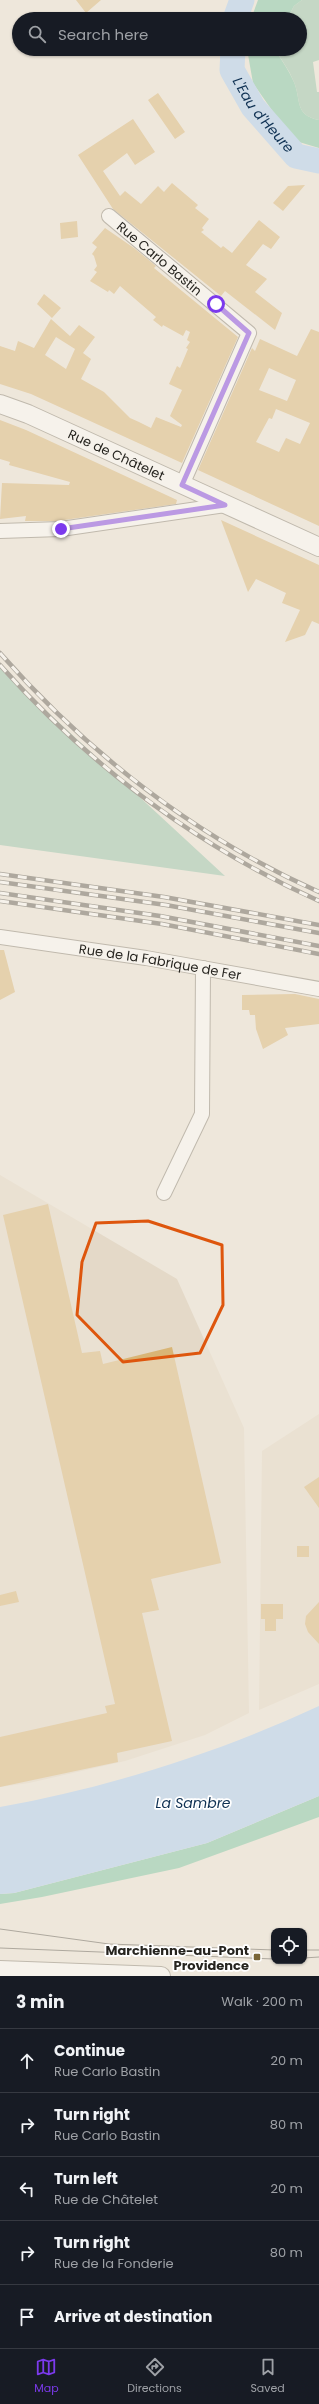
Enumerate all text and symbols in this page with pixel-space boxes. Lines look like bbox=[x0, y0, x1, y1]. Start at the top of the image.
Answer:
search box bbox=[12, 12, 307, 56]
icon: search bbox=[26, 23, 48, 45]
text: Search here bbox=[58, 24, 148, 45]
water label: L'Eau d'Heure bbox=[228, 73, 299, 157]
street label: Rue Carlo Bastin bbox=[113, 217, 207, 300]
route start bbox=[207, 295, 225, 313]
street label: Rue de Châtelet bbox=[65, 424, 168, 485]
route end bbox=[52, 520, 70, 538]
street label: Rue de la Fabrique de Fer bbox=[78, 939, 243, 984]
water label: La Sambre bbox=[155, 1793, 231, 1813]
map controls bbox=[271, 1928, 307, 1964]
button: locate bbox=[271, 1928, 307, 1964]
place label: Marchienne-au-Pont Providence bbox=[106, 1941, 249, 1975]
marker: Marchienne-au-Pont Providence bbox=[252, 1952, 262, 1962]
text: 3 min bbox=[16, 1990, 64, 2014]
text: Walk · 200 m bbox=[221, 1992, 303, 2011]
text: Continue bbox=[54, 2040, 125, 2061]
icon: ahead bbox=[16, 2050, 38, 2072]
text: 20 m bbox=[270, 2051, 303, 2070]
text: Rue Carlo Bastin bbox=[54, 2062, 160, 2081]
text: Turn right bbox=[54, 2104, 130, 2125]
icon: right bbox=[16, 2114, 38, 2136]
text: 80 m bbox=[270, 2115, 303, 2134]
text: Rue Carlo Bastin bbox=[54, 2126, 160, 2145]
text: Turn left bbox=[54, 2168, 118, 2189]
icon: left bbox=[16, 2178, 38, 2200]
text: 20 m bbox=[270, 2179, 303, 2198]
text: Rue de Châtelet bbox=[54, 2190, 158, 2209]
text: Turn right bbox=[54, 2232, 130, 2253]
icon: right bbox=[16, 2242, 38, 2264]
text: 80 m bbox=[270, 2243, 303, 2262]
text: Rue de la Fonderie bbox=[54, 2254, 174, 2273]
icon: arrive bbox=[16, 2306, 38, 2328]
text: Arrive at destination bbox=[54, 2306, 212, 2327]
tab: Map bbox=[34, 2356, 59, 2397]
tab: Directions bbox=[127, 2356, 182, 2397]
tab: Saved bbox=[250, 2356, 285, 2397]

